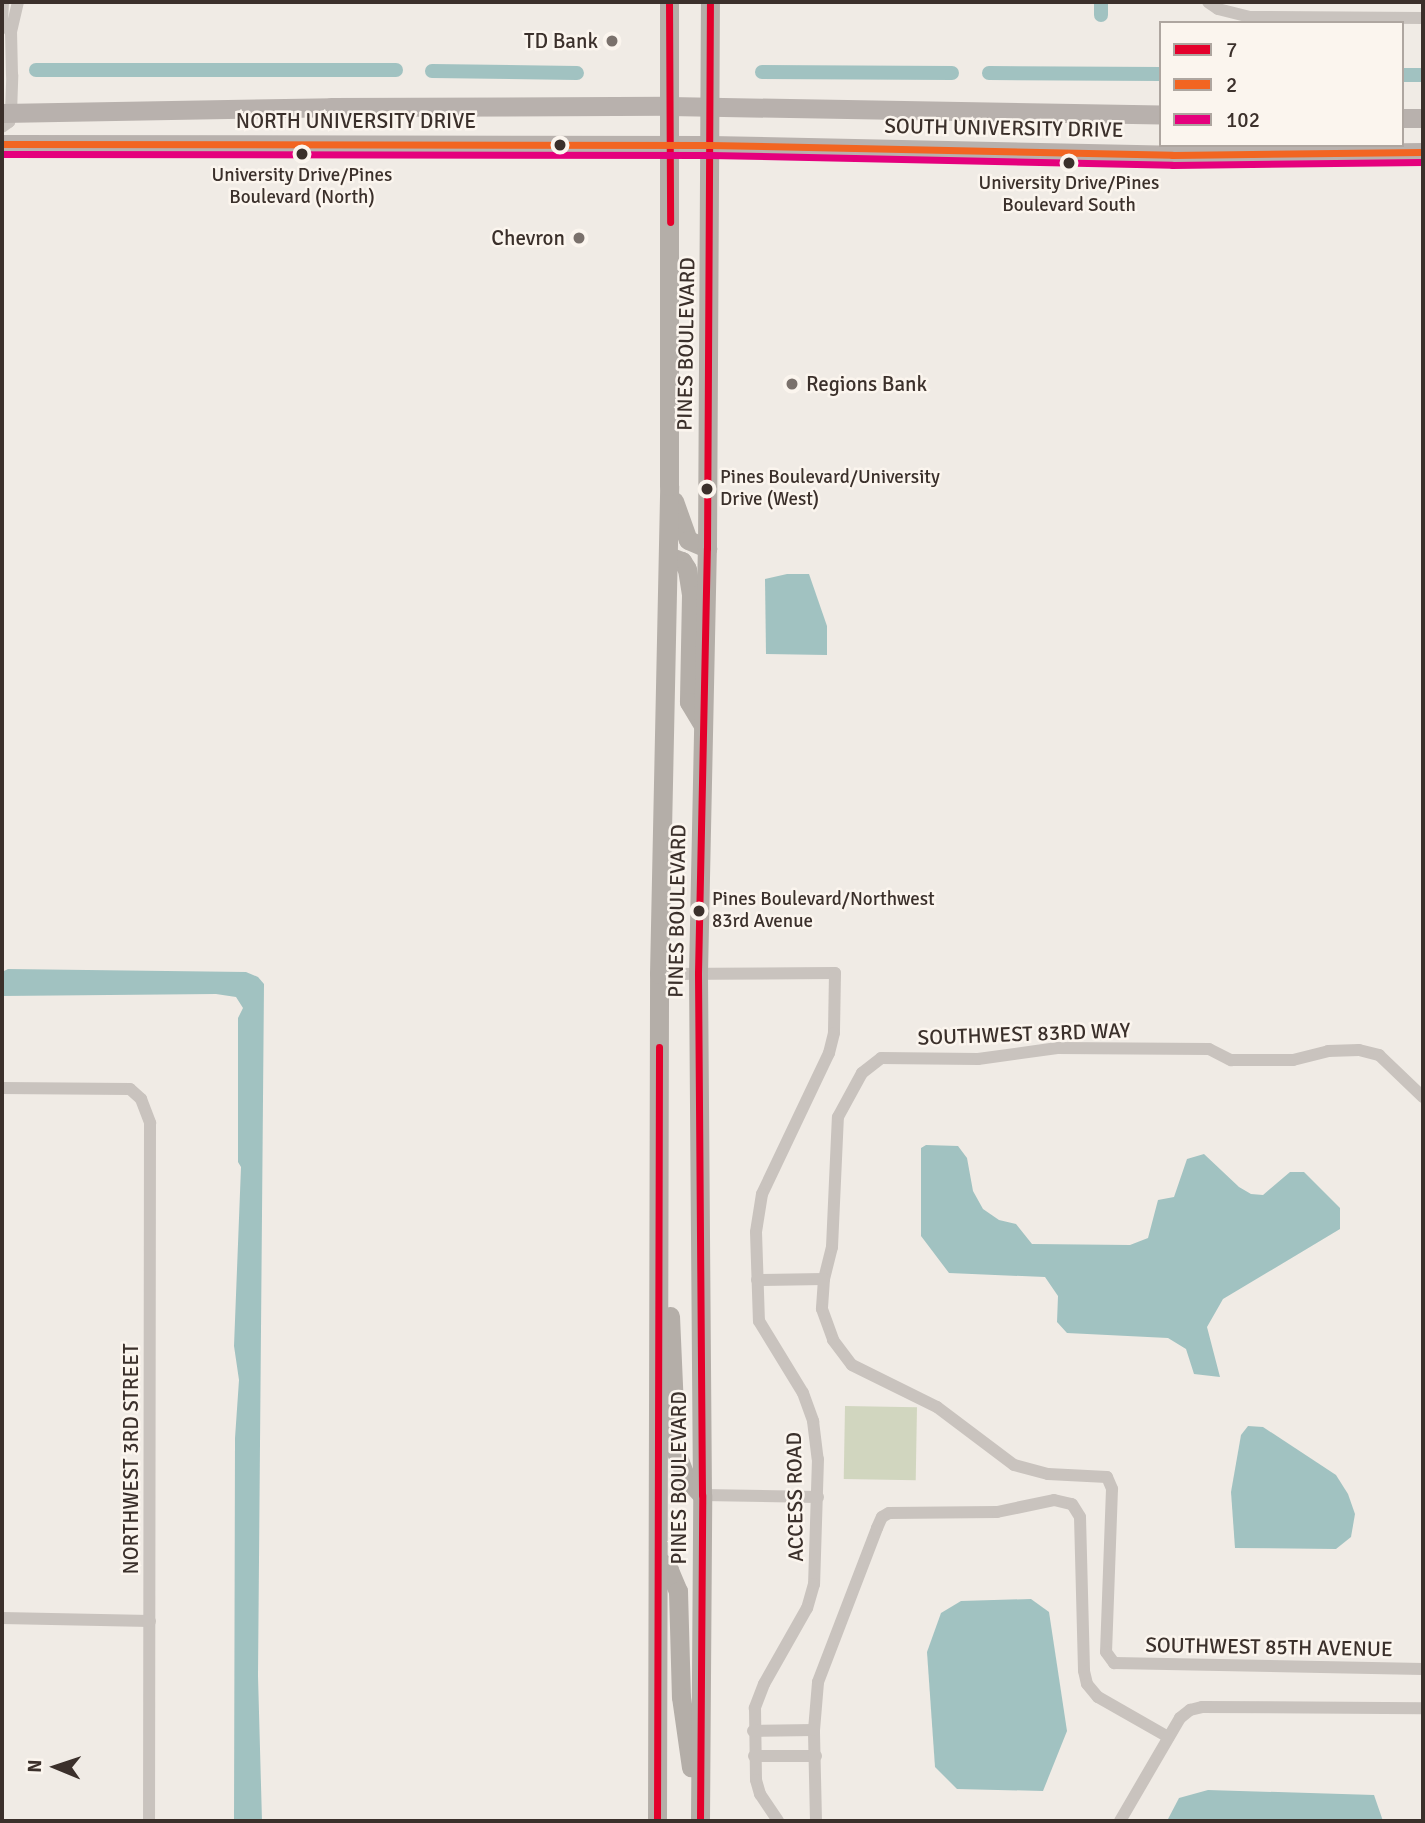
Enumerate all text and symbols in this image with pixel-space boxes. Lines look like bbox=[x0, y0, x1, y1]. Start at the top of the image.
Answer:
legend bbox=[1159, 21, 1404, 147]
place label: TD Bank bbox=[524, 28, 598, 54]
marker: TD Bank bbox=[604, 33, 620, 49]
text: 7 bbox=[1226, 37, 1237, 63]
text: 2 bbox=[1226, 72, 1237, 98]
text: 102 bbox=[1226, 107, 1260, 133]
street label: NORTH UNIVERSITY DRIVE bbox=[236, 108, 476, 134]
street label: SOUTH UNIVERSITY DRIVE bbox=[884, 113, 1124, 143]
unlabelled marker bbox=[553, 138, 567, 152]
marker: University Drive/Pines Boulevard (North) bbox=[295, 147, 309, 161]
marker: University Drive/Pines Boulevard South bbox=[1062, 156, 1076, 170]
place label: University Drive/Pines Boulevard (North) bbox=[212, 165, 392, 209]
place label: University Drive/Pines Boulevard South bbox=[979, 173, 1159, 217]
place label: Chevron bbox=[491, 225, 565, 251]
marker: Chevron bbox=[571, 230, 587, 246]
street label: PINES BOULEVARD bbox=[672, 257, 700, 431]
place label: Regions Bank bbox=[806, 371, 927, 397]
marker: Regions Bank bbox=[784, 376, 800, 392]
place label: Pines Boulevard/University Drive (West) bbox=[720, 467, 940, 511]
marker: Pines Boulevard/University Drive (West) bbox=[700, 482, 714, 496]
street label: PINES BOULEVARD bbox=[663, 824, 691, 998]
place label: Pines Boulevard/Northwest 83rd Avenue bbox=[712, 889, 935, 933]
marker: Pines Boulevard/Northwest 83rd Avenue bbox=[692, 904, 706, 918]
street label: SOUTHWEST 83RD WAY bbox=[917, 1018, 1131, 1050]
street label: NORTHWEST 3RD STREET bbox=[118, 1343, 144, 1575]
street label: PINES BOULEVARD bbox=[666, 1391, 692, 1565]
street label: ACCESS ROAD bbox=[781, 1432, 809, 1562]
street label: SOUTHWEST 85TH AVENUE bbox=[1145, 1632, 1393, 1662]
north arrow bbox=[21, 1732, 91, 1802]
text: N bbox=[23, 1759, 47, 1773]

